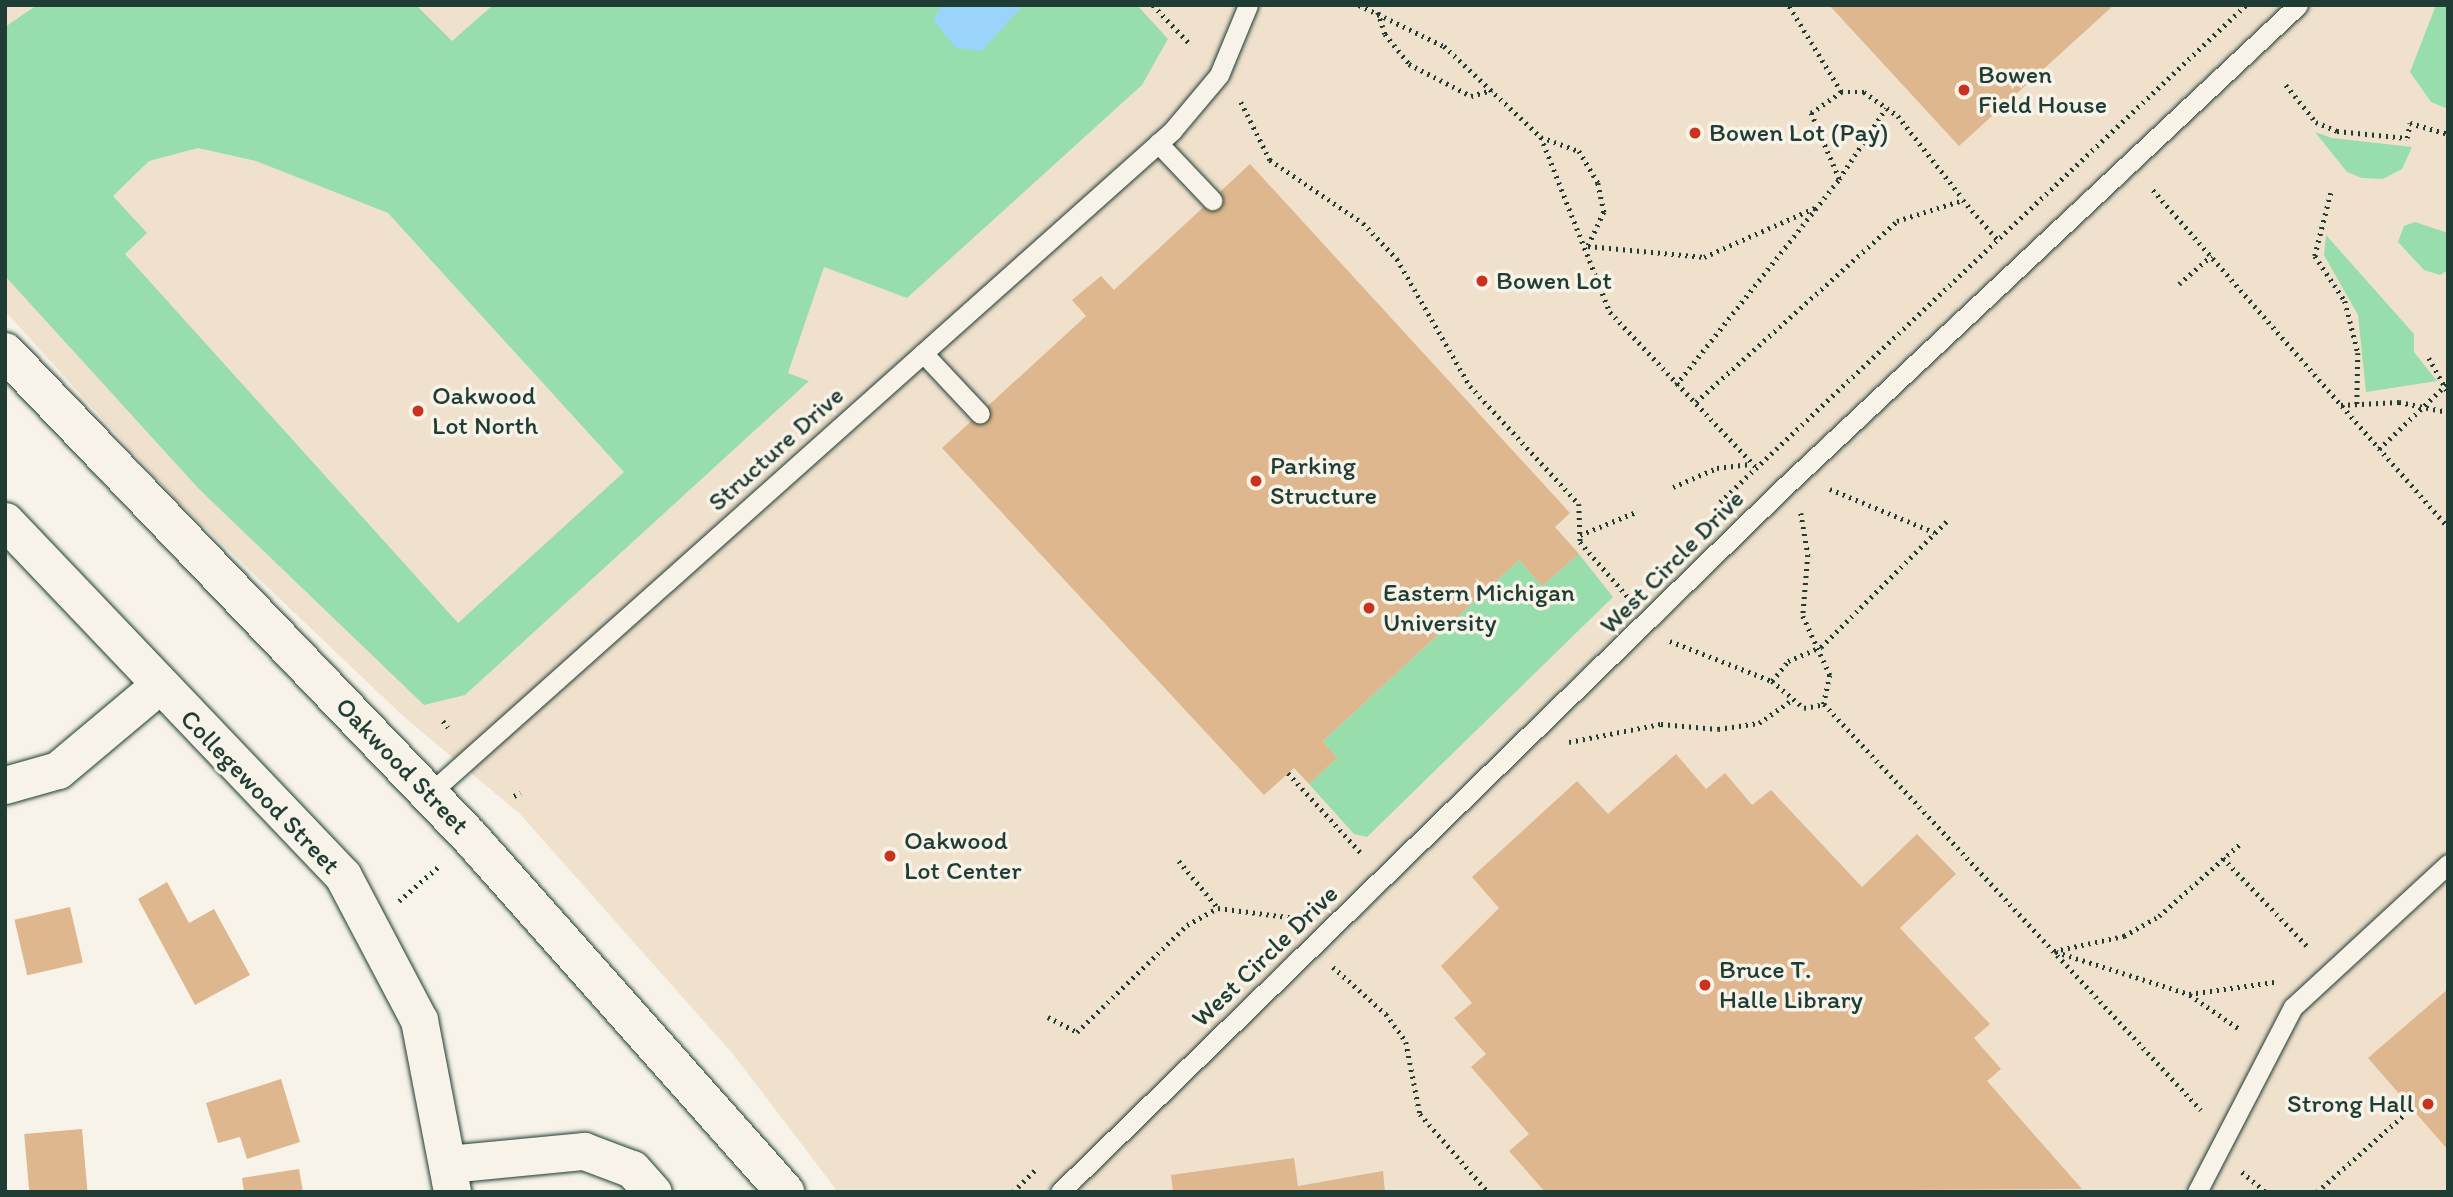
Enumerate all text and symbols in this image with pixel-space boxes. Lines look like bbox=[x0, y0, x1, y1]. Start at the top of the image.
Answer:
place label: Bowen Field House bbox=[1978, 59, 2107, 120]
marker: Bowen Field House bbox=[1956, 82, 1972, 98]
place label: Bowen Lot (Pay) bbox=[1709, 117, 1887, 149]
marker: Bowen Lot (Pay) bbox=[1687, 125, 1703, 141]
place label: Bowen Lot bbox=[1496, 265, 1612, 297]
marker: Bowen Lot bbox=[1474, 273, 1490, 289]
place label: Oakwood Lot North bbox=[432, 380, 539, 442]
street label: Structure Drive bbox=[702, 380, 850, 518]
marker: Oakwood Lot North bbox=[410, 403, 426, 419]
place label: Parking Structure bbox=[1270, 450, 1377, 512]
marker: Parking Structure bbox=[1248, 473, 1264, 489]
street label: West Circle Drive bbox=[1594, 484, 1750, 640]
place label: Eastern Michigan University bbox=[1383, 577, 1576, 638]
marker: Eastern Michigan University bbox=[1361, 600, 1377, 616]
street label: Oakwood Street bbox=[329, 691, 475, 841]
street label: Collegewood Street bbox=[174, 704, 346, 880]
place label: Oakwood Lot Center bbox=[904, 825, 1022, 886]
marker: Oakwood Lot Center bbox=[882, 848, 898, 864]
street label: West Circle Drive bbox=[1186, 879, 1344, 1033]
place label: Bruce T. Halle Library bbox=[1719, 954, 1862, 1016]
marker: Bruce T. Halle Library bbox=[1697, 977, 1713, 993]
place label: Strong Hall bbox=[2286, 1088, 2414, 1120]
marker: Strong Hall bbox=[2420, 1096, 2436, 1112]

